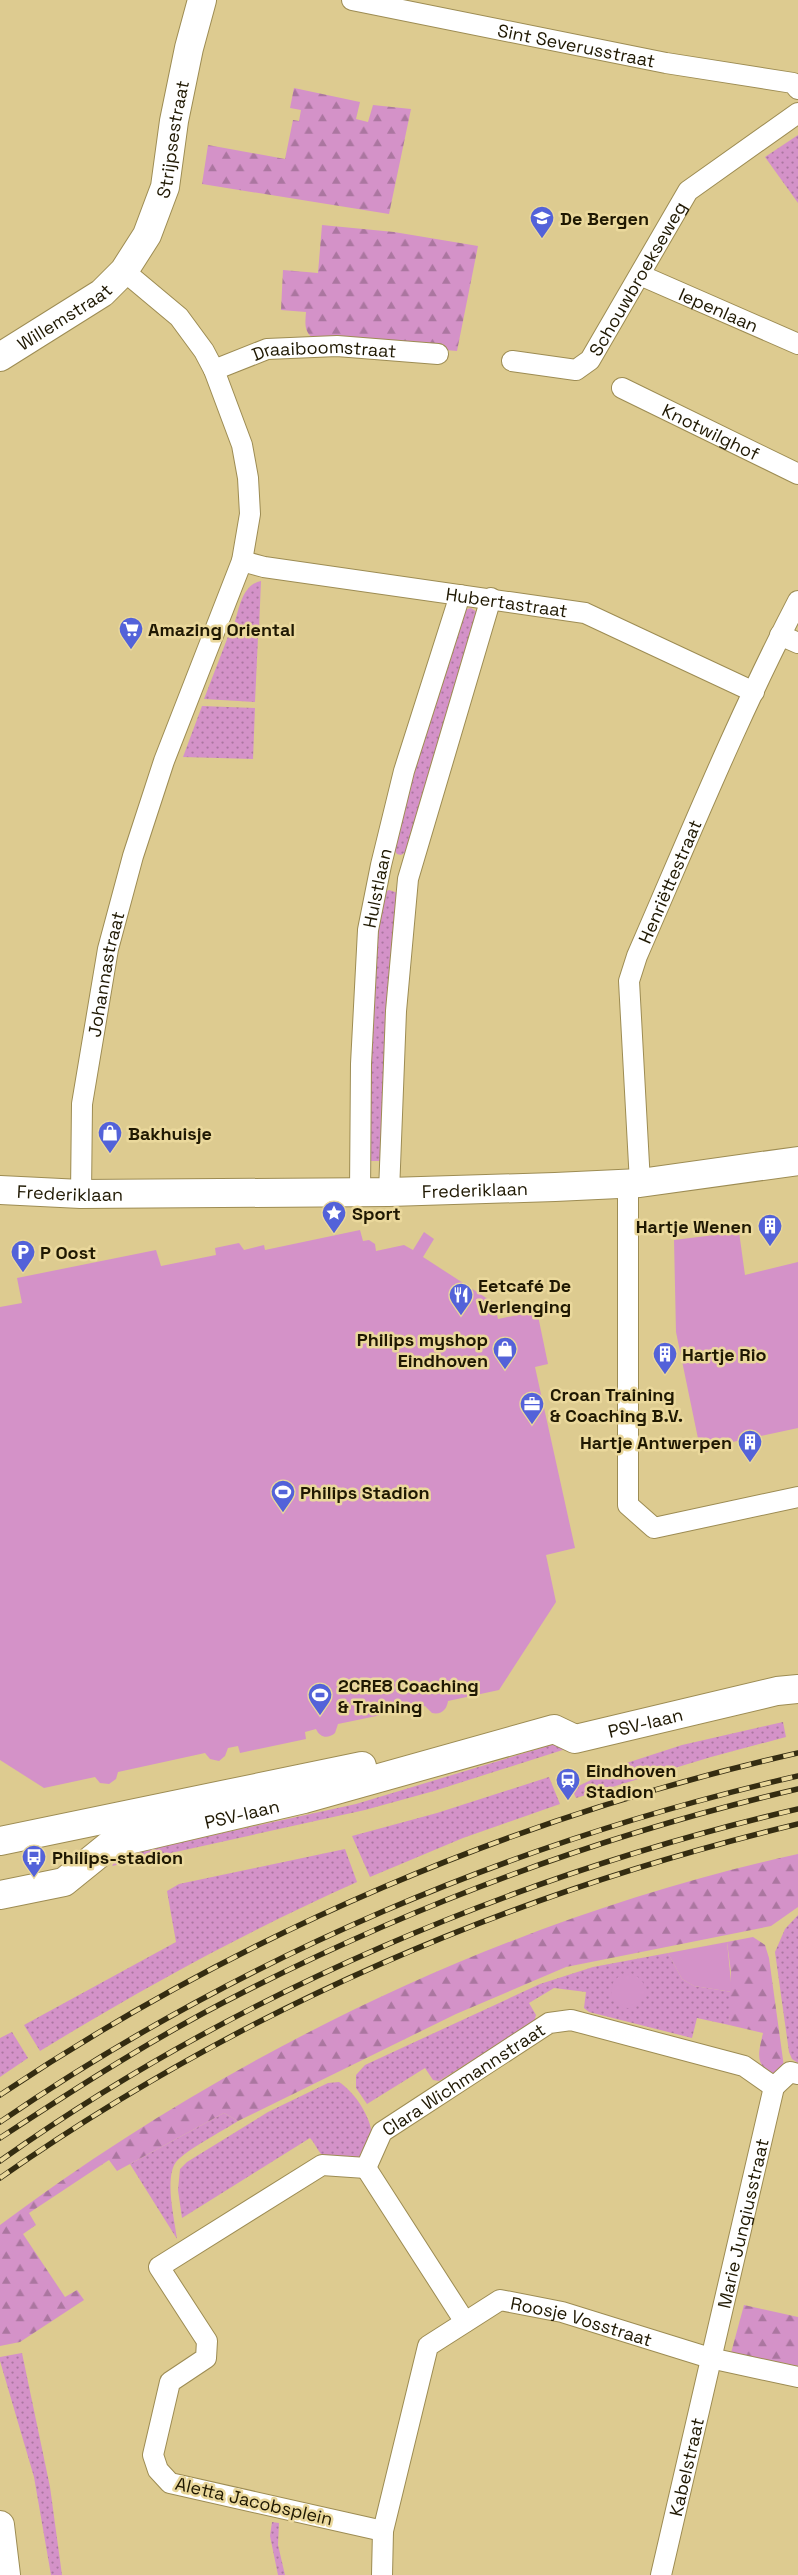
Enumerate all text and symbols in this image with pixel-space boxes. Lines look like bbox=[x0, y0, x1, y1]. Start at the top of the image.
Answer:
street label: Sint Severusstraat bbox=[496, 18, 657, 72]
street label: Strijpsestraat bbox=[150, 78, 194, 201]
street label: Schouwbroekseweg bbox=[583, 197, 691, 360]
school or university icon: De Bergen bbox=[529, 205, 555, 239]
place label: De Bergen bbox=[560, 207, 649, 230]
street label: Willemstraat bbox=[13, 278, 117, 355]
street label: Iepenlaan bbox=[675, 282, 762, 337]
street label: Draaiboomstraat bbox=[248, 334, 397, 365]
street label: Knotwilghof bbox=[658, 398, 764, 465]
street label: Hubertastraat bbox=[444, 582, 569, 622]
supermarket icon: Amazing Oriental bbox=[118, 616, 144, 650]
place label: Amazing Oriental bbox=[148, 618, 295, 641]
street label: Henriëttestraat bbox=[632, 816, 706, 947]
street label: Hulstlaan bbox=[357, 846, 396, 930]
street label: Johannastraat bbox=[82, 909, 129, 1039]
shop icon: Bakhuisje bbox=[97, 1120, 123, 1154]
place label: Bakhuisje bbox=[128, 1122, 212, 1145]
street label: Frederiklaan bbox=[421, 1176, 528, 1203]
street label: Frederiklaan bbox=[16, 1179, 123, 1206]
place icon: Sport bbox=[321, 1200, 347, 1234]
place label: Sport bbox=[352, 1202, 401, 1225]
building icon: Hartje Wenen bbox=[757, 1213, 783, 1247]
place label: Hartje Wenen bbox=[636, 1215, 752, 1238]
parking icon: P Oost bbox=[10, 1239, 36, 1273]
place label: P Oost bbox=[40, 1241, 96, 1264]
place label: Eetcafé De Verlenging bbox=[478, 1274, 571, 1318]
restaurant icon: Eetcafé De Verlenging bbox=[448, 1282, 474, 1316]
place label: Philips myshop Eindhoven bbox=[357, 1328, 488, 1372]
shop icon: Philips myshop Eindhoven bbox=[492, 1336, 518, 1370]
building icon: Hartje Rio bbox=[652, 1341, 678, 1375]
place label: Hartje Rio bbox=[682, 1343, 767, 1366]
place label: Croan Training & Coaching B.V. bbox=[550, 1383, 683, 1427]
office icon: Croan Training & Coaching B.V. bbox=[519, 1391, 545, 1425]
building icon: Hartje Antwerpen bbox=[737, 1429, 763, 1463]
place label: Hartje Antwerpen bbox=[580, 1431, 732, 1454]
sports icon: Philips Stadion bbox=[270, 1479, 296, 1513]
place label: Philips Stadion bbox=[300, 1481, 430, 1504]
place label: 2CRE8 Coaching & Training bbox=[338, 1674, 479, 1718]
sports icon: 2CRE8 Coaching & Training bbox=[307, 1682, 333, 1716]
street label: PSV-laan bbox=[606, 1702, 685, 1742]
place label: Eindhoven Stadion bbox=[586, 1759, 676, 1803]
station icon: Eindhoven Stadion bbox=[555, 1767, 581, 1801]
street label: PSV-laan bbox=[202, 1794, 281, 1833]
bus stop icon: Philips-stadion bbox=[21, 1844, 47, 1878]
place label: Philips-stadion bbox=[52, 1846, 183, 1869]
street label: Clara Wichmannstraat bbox=[377, 2017, 549, 2141]
street label: Marie Jungiusstraat bbox=[712, 2136, 773, 2311]
street label: Roosje Vosstraat bbox=[509, 2291, 655, 2351]
street label: Kabelstraat bbox=[664, 2415, 709, 2518]
street label: Aletta Jacobsplein bbox=[173, 2472, 335, 2530]

